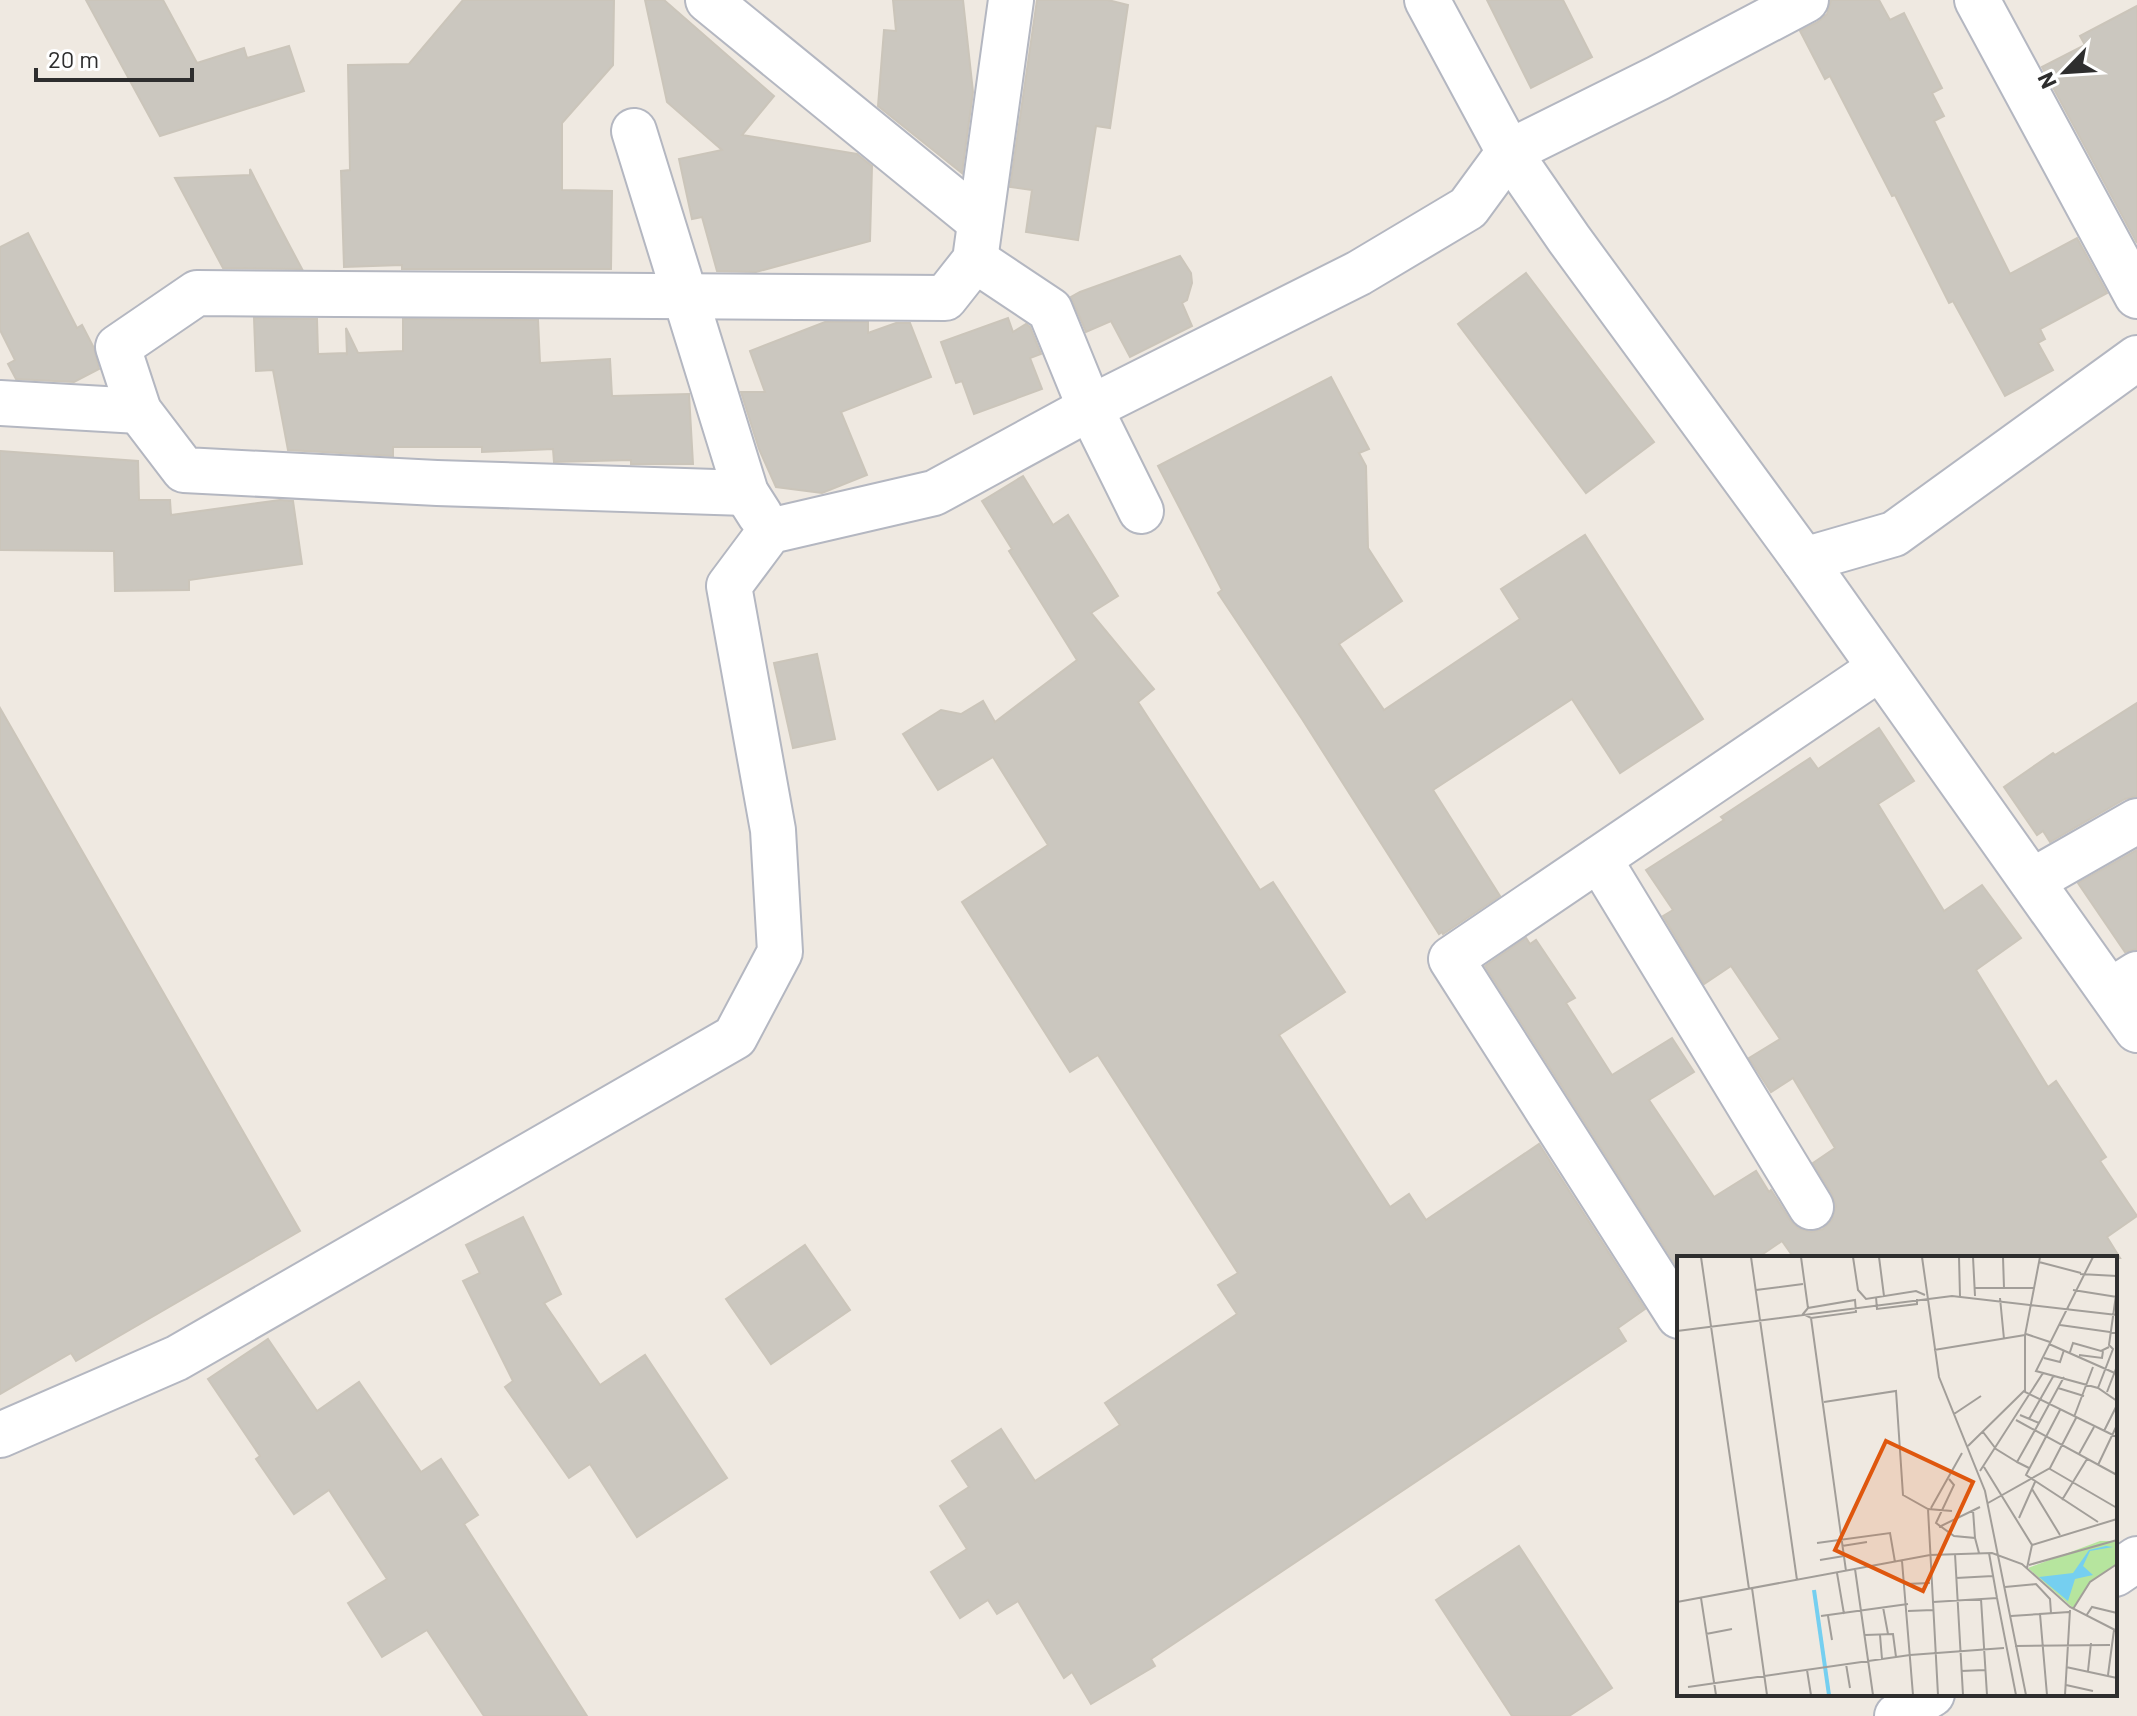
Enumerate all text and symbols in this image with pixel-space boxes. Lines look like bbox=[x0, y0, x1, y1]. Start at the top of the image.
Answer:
scale bar bbox=[36, 32, 192, 82]
north arrow bbox=[2025, 32, 2105, 112]
text: 20 m bbox=[48, 44, 99, 73]
text: N bbox=[2031, 69, 2061, 93]
inset map bbox=[1677, 1256, 2117, 1696]

